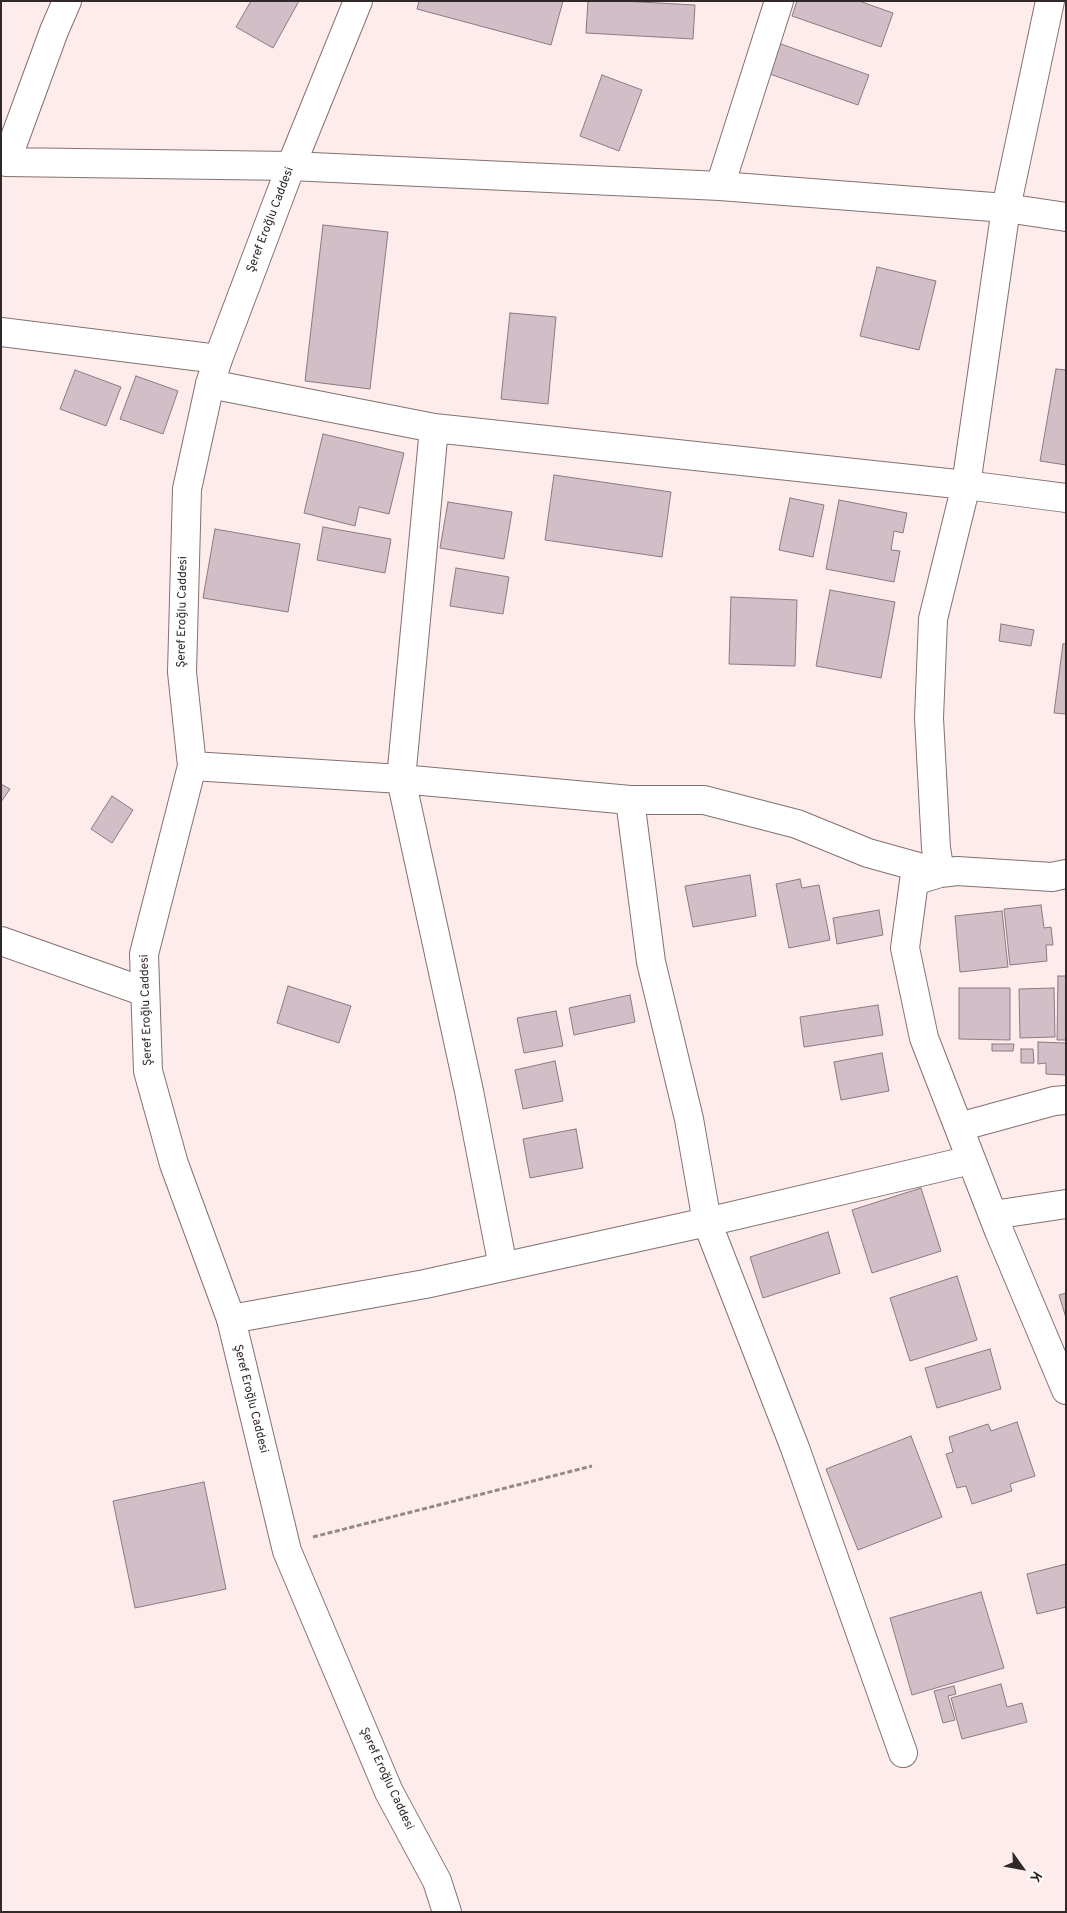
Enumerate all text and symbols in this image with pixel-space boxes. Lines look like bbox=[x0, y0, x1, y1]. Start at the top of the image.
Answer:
street label: Şeref Eroğlu Caddesi bbox=[244, 165, 298, 275]
street label: Şeref Eroğlu Caddesi bbox=[175, 556, 191, 668]
street label: Şeref Eroğlu Caddesi bbox=[138, 954, 156, 1066]
street label: Şeref Eroğlu Caddesi bbox=[230, 1343, 270, 1455]
street label: Şeref Eroğlu Caddesi bbox=[356, 1725, 416, 1833]
north arrow bbox=[997, 1843, 1047, 1893]
text: K bbox=[1025, 1867, 1045, 1885]

